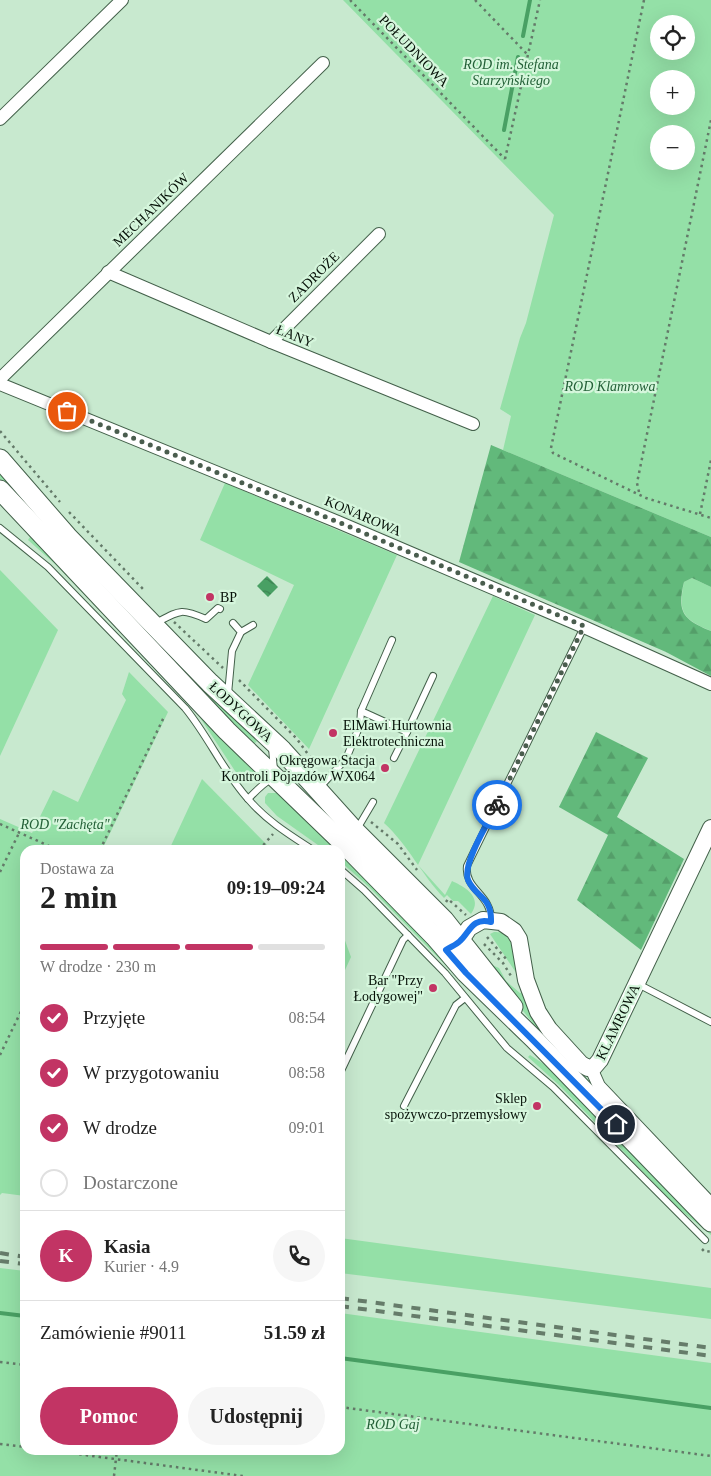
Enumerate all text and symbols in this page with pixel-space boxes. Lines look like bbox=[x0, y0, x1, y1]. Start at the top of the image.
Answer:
street label: POŁUDNIOWA bbox=[376, 12, 452, 90]
map controls bbox=[650, 15, 695, 170]
button: locate bbox=[650, 15, 695, 60]
park label: ROD im. Stefana Starzyńskiego bbox=[462, 57, 559, 88]
button: + bbox=[650, 70, 695, 115]
button: − bbox=[650, 125, 695, 170]
street label: MECHANIKÓW bbox=[110, 169, 192, 250]
street label: ZADROŻE bbox=[286, 249, 342, 305]
street label: ŁANY bbox=[274, 322, 316, 350]
park label: ROD Klamrowa bbox=[564, 379, 655, 394]
pin bbox=[46, 390, 88, 432]
icon: bag bbox=[53, 397, 81, 425]
street label: KONAROWA bbox=[322, 493, 404, 539]
place label: BP bbox=[220, 590, 237, 605]
marker: BP bbox=[204, 591, 216, 603]
street label: ŁODYGOWA bbox=[206, 679, 276, 746]
place label: ElMawi Hurtownia Elektrotechniczna bbox=[343, 718, 452, 749]
marker: ElMawi Hurtownia Elektrotechniczna bbox=[327, 727, 339, 739]
place label: Okręgowa Stacja Kontroli Pojazdów WX064 bbox=[221, 753, 376, 784]
marker: Okręgowa Stacja Kontroli Pojazdów WX064 bbox=[379, 762, 391, 774]
courier bbox=[472, 780, 522, 830]
icon: bike bbox=[483, 791, 511, 819]
park label: ROD "Zachęta" bbox=[19, 817, 110, 832]
text: Dostawa za bbox=[40, 860, 114, 877]
text: 09:19–09:24 bbox=[227, 877, 325, 898]
text: 2 min bbox=[40, 879, 117, 915]
text: W drodze · 230 m bbox=[40, 958, 156, 975]
place label: Bar "Przy Łodygowej" bbox=[354, 973, 423, 1004]
street label: KLAMROWA bbox=[593, 981, 643, 1062]
marker: Bar "Przy Łodygowej" bbox=[427, 982, 439, 994]
icon: check bbox=[40, 1004, 68, 1032]
text: Przyjęte bbox=[83, 1007, 145, 1028]
text: 08:54 bbox=[289, 1009, 325, 1026]
icon: check bbox=[40, 1059, 68, 1087]
text: W przygotowaniu bbox=[83, 1062, 219, 1083]
text: 08:58 bbox=[289, 1064, 325, 1081]
place label: Sklep spożywczo-przemysłowy bbox=[385, 1091, 527, 1122]
marker: Sklep spożywczo-przemysłowy bbox=[531, 1100, 543, 1112]
pin bbox=[595, 1103, 637, 1145]
icon: home bbox=[602, 1110, 630, 1138]
icon: check bbox=[40, 1114, 68, 1142]
text: W drodze bbox=[83, 1117, 157, 1138]
text: 09:01 bbox=[289, 1119, 325, 1136]
text: Dostarczone bbox=[83, 1172, 178, 1193]
button: phone bbox=[273, 1230, 325, 1282]
text: Kasia bbox=[104, 1236, 150, 1257]
text: K bbox=[59, 1245, 73, 1266]
text: Kurier · 4.9 bbox=[104, 1258, 179, 1275]
text: Zamówienie #9011 bbox=[40, 1322, 187, 1343]
text: 51.59 zł bbox=[264, 1322, 325, 1343]
button: Pomoc bbox=[40, 1387, 178, 1445]
button: Udostępnij bbox=[188, 1387, 325, 1445]
park label: ROD Gaj bbox=[365, 1417, 420, 1432]

